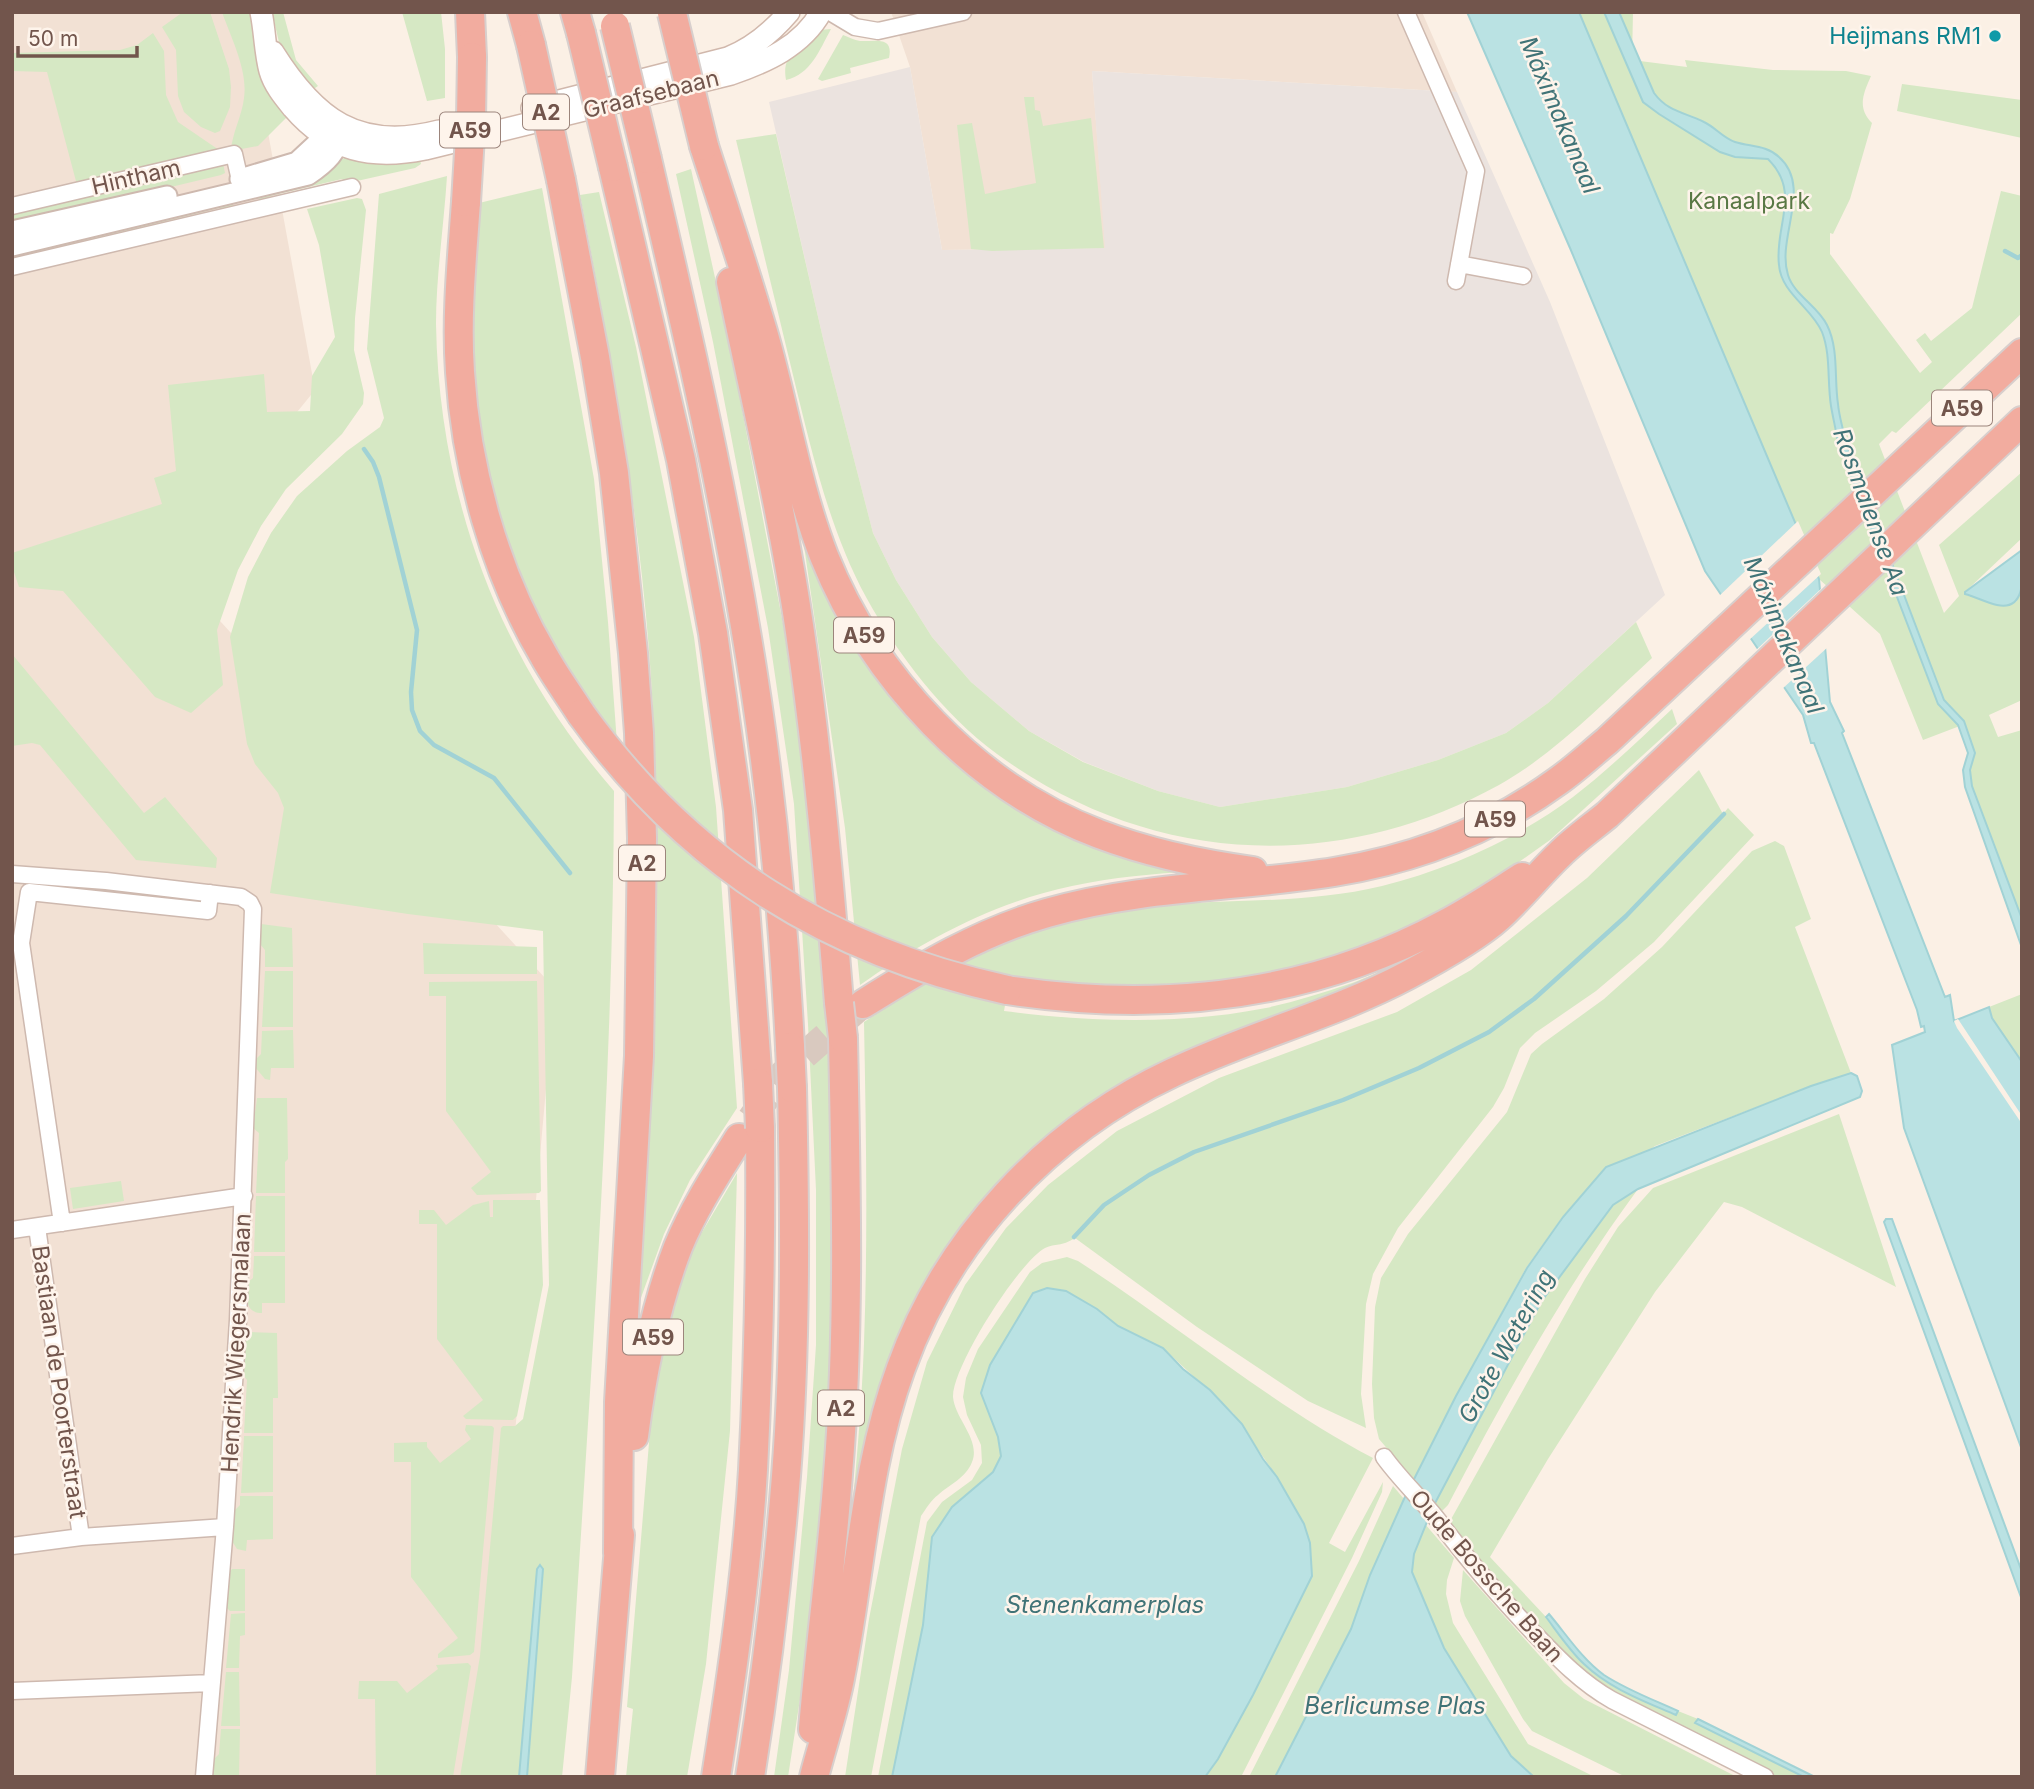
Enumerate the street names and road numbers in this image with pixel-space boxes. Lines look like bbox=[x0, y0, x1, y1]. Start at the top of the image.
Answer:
street label: Graafsebaan bbox=[580, 64, 722, 124]
road number: A2 bbox=[523, 94, 569, 130]
road number: A59 bbox=[440, 113, 500, 148]
street label: Hintham bbox=[89, 153, 183, 201]
road number: A59 bbox=[1932, 390, 1992, 426]
road number: A59 bbox=[834, 618, 894, 652]
road number: A59 bbox=[1465, 802, 1525, 836]
road number: A2 bbox=[619, 846, 665, 880]
street label: Hendrik Wiegersmalaan bbox=[215, 1213, 257, 1473]
street label: Bastiaan de Poorterstraat bbox=[26, 1244, 92, 1521]
road number: A59 bbox=[623, 1320, 683, 1354]
road number: A2 bbox=[818, 1390, 864, 1426]
street label: Oude Bossche Baan bbox=[1404, 1484, 1570, 1668]

